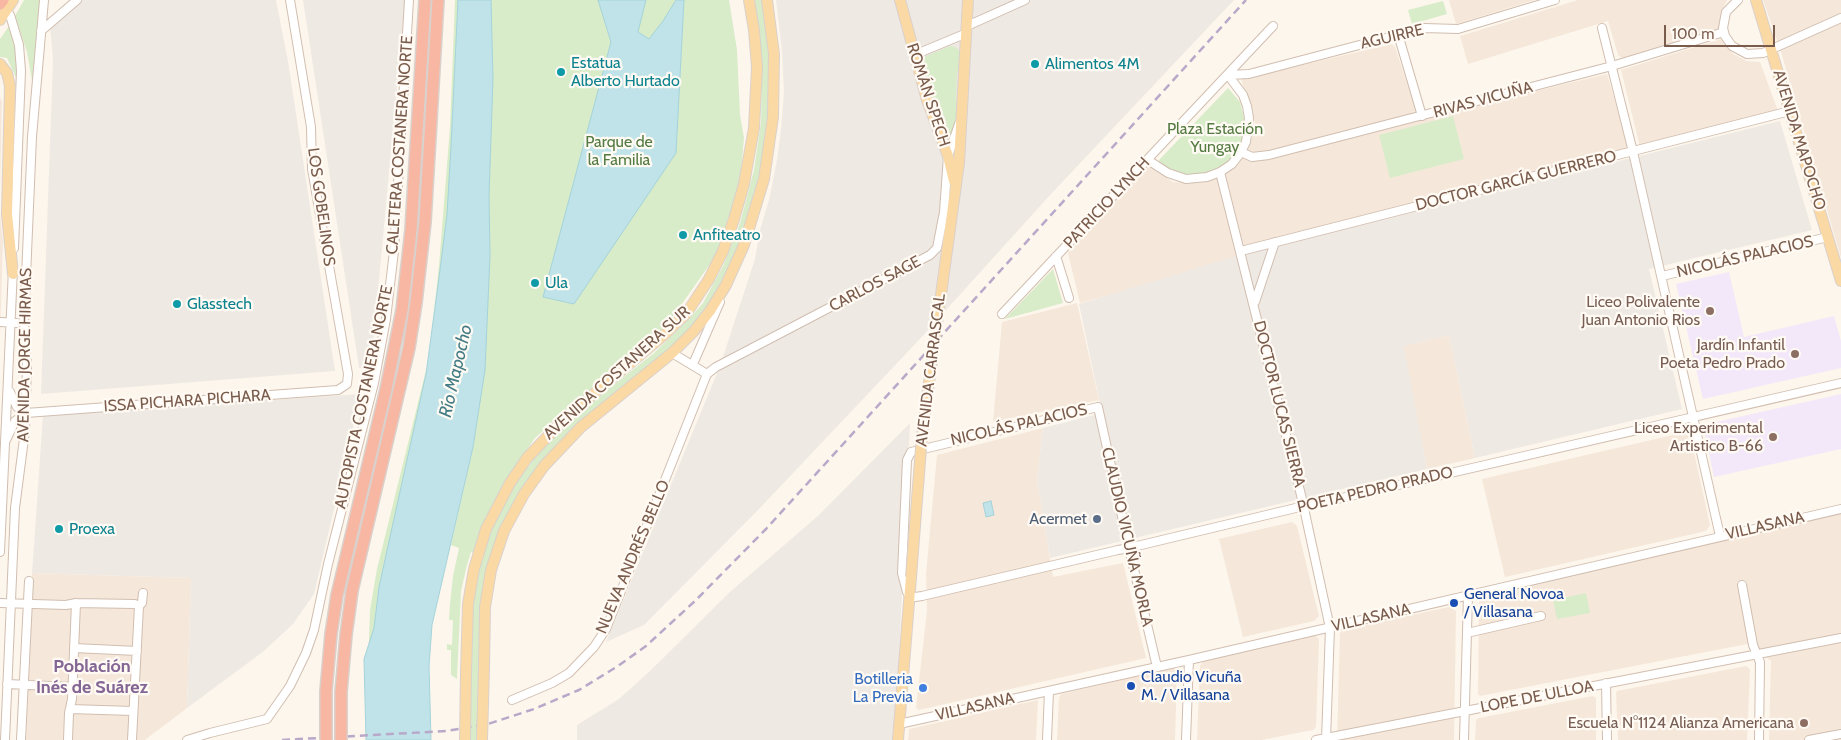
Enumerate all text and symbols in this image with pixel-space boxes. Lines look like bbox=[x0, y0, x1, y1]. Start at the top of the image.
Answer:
scale bar bbox=[1666, 15, 1777, 47]
street label: AGUIRRE bbox=[1359, 20, 1425, 54]
text: 100 m bbox=[1672, 25, 1714, 43]
street label: CALETERA COSTANERA NORTE bbox=[383, 35, 417, 255]
street label: ROMÁN SPECH bbox=[902, 41, 954, 149]
place label: Estatua Alberto Hurtado bbox=[571, 53, 680, 91]
place label: Alimentos 4M bbox=[1045, 54, 1140, 74]
marker: Alimentos 4M bbox=[1029, 58, 1041, 70]
marker: Estatua Alberto Hurtado bbox=[555, 66, 567, 78]
street label: AVENIDA MAPOCHO bbox=[1769, 68, 1829, 212]
street label: RIVAS VICUÑA bbox=[1431, 78, 1535, 122]
park label: Plaza Estación Yungay bbox=[1167, 119, 1263, 157]
park label: Parque de la Familia bbox=[585, 132, 653, 170]
street label: LOS GOBELINOS bbox=[303, 147, 339, 267]
street label: DOCTOR GARCÍA GUERRERO bbox=[1413, 147, 1619, 215]
street label: PATRICIO LYNCH bbox=[1060, 153, 1154, 253]
place label: Anfiteatro bbox=[693, 225, 760, 245]
marker: Anfiteatro bbox=[677, 229, 689, 241]
street label: NICOLÁS PALACIOS bbox=[1675, 232, 1815, 282]
street label: CARLOS SAGE bbox=[826, 252, 924, 316]
street label: AVENIDA JORGE HIRMAS bbox=[14, 268, 36, 442]
place label: Ula bbox=[545, 273, 568, 293]
marker: Ula bbox=[529, 277, 541, 289]
street label: AUTOPISTA COSTANERA NORTE bbox=[331, 284, 397, 510]
street label: AVENIDA CARRASCAL bbox=[912, 292, 950, 448]
place label: Liceo Polivalente Juan Antonio Rios bbox=[1582, 292, 1700, 330]
place label: Glasstech bbox=[187, 294, 252, 314]
marker: Glasstech bbox=[171, 298, 183, 310]
street label: AVENIDA COSTANERA SUR bbox=[540, 302, 694, 444]
marker: Liceo Polivalente Juan Antonio Rios bbox=[1704, 305, 1716, 317]
street label: DOCTOR LUCAS SIERRA bbox=[1249, 319, 1309, 489]
water label: Río Mapocho bbox=[435, 323, 477, 419]
place label: Jardín Infantil Poeta Pedro Prado bbox=[1660, 335, 1785, 373]
marker: Jardín Infantil Poeta Pedro Prado bbox=[1789, 348, 1801, 360]
street label: ISSA PICHARA PICHARA bbox=[103, 386, 271, 416]
street label: NICOLÁS PALACIOS bbox=[949, 400, 1089, 450]
place label: Liceo Experimental Artistico B-66 bbox=[1634, 418, 1763, 456]
marker: Liceo Experimental Artistico B-66 bbox=[1767, 431, 1779, 443]
street label: CLAUDIO VICUÑA MORLA bbox=[1097, 445, 1157, 629]
street label: POETA PEDRO PRADO bbox=[1295, 463, 1455, 517]
street label: NUEVA ANDRÉS BELLO bbox=[592, 477, 674, 637]
street label: VILLASANA bbox=[1724, 508, 1806, 544]
place label: Acermet bbox=[1029, 509, 1087, 529]
marker: Acermet bbox=[1091, 513, 1103, 525]
place label: Proexa bbox=[69, 519, 115, 539]
marker: Proexa bbox=[53, 523, 65, 535]
place label: General Novoa / Villasana bbox=[1464, 584, 1564, 622]
marker: General Novoa / Villasana bbox=[1448, 597, 1460, 609]
street label: VILLASANA bbox=[1330, 600, 1412, 636]
district label: Población Inés de Suárez bbox=[36, 656, 148, 699]
place label: Claudio Vicuña M. / Villasana bbox=[1141, 667, 1241, 705]
place label: Botilleria La Previa bbox=[853, 669, 913, 707]
street label: LOPE DE ULLOA bbox=[1479, 677, 1595, 717]
marker: Claudio Vicuña M. / Villasana bbox=[1125, 680, 1137, 692]
marker: Botilleria La Previa bbox=[917, 682, 929, 694]
street label: VILLASANA bbox=[934, 689, 1016, 725]
place label: Escuela N°1124 Alianza Americana bbox=[1568, 713, 1794, 733]
marker: Escuela N°1124 Alianza Americana bbox=[1798, 717, 1810, 729]

